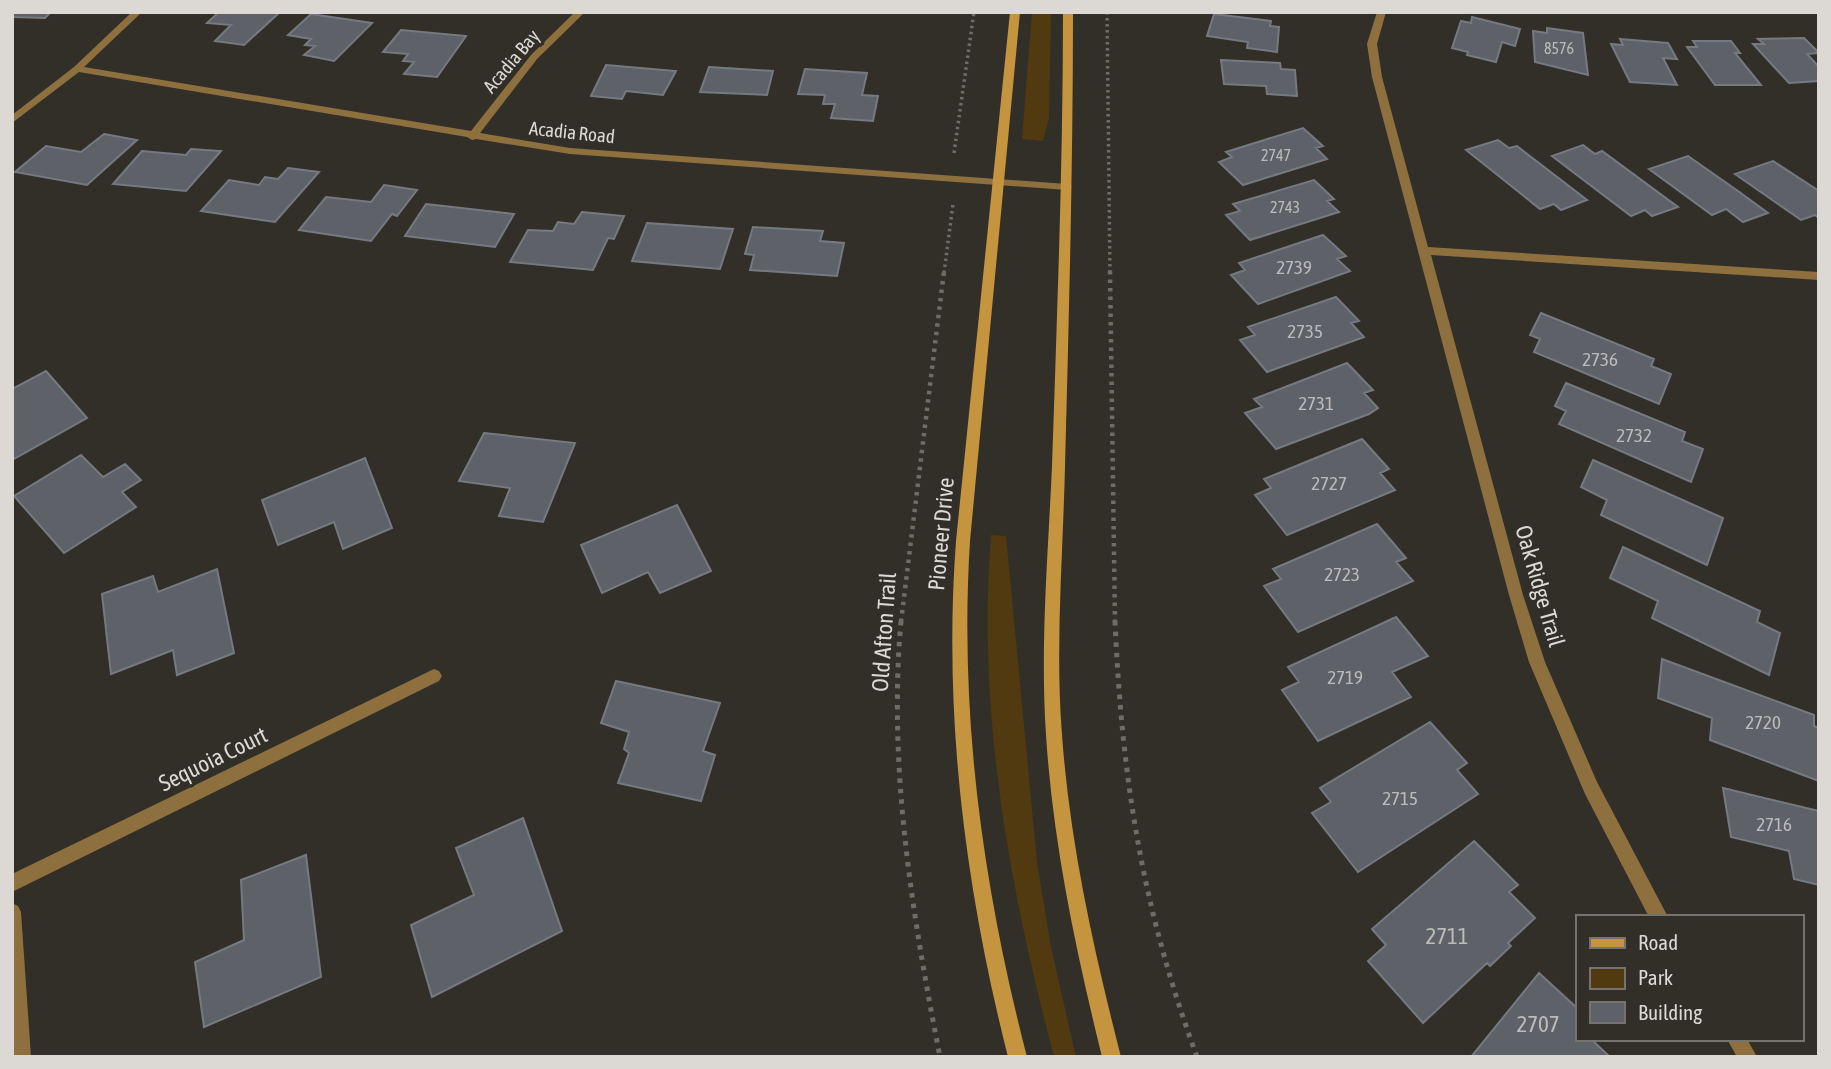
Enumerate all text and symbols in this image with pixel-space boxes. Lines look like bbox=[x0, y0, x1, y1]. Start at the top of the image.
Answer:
street label: Acadia Bay bbox=[478, 25, 544, 97]
house number: 8576 bbox=[1544, 39, 1574, 57]
street label: Acadia Road bbox=[528, 117, 616, 147]
house number: 2747 bbox=[1261, 146, 1291, 164]
house number: 2743 bbox=[1270, 198, 1300, 216]
house number: 2739 bbox=[1276, 256, 1312, 278]
house number: 2735 bbox=[1287, 320, 1323, 342]
house number: 2736 bbox=[1582, 348, 1618, 370]
house number: 2731 bbox=[1298, 392, 1334, 414]
house number: 2732 bbox=[1616, 424, 1652, 446]
house number: 2727 bbox=[1311, 472, 1347, 494]
street label: Pioneer Drive bbox=[923, 476, 959, 592]
street label: Oak Ridge Trail bbox=[1510, 522, 1570, 650]
house number: 2723 bbox=[1324, 563, 1360, 585]
street label: Old Afton Trail bbox=[867, 571, 901, 693]
house number: 2719 bbox=[1327, 666, 1363, 688]
house number: 2720 bbox=[1745, 711, 1781, 733]
street label: Sequoia Court bbox=[155, 722, 271, 796]
house number: 2715 bbox=[1382, 787, 1418, 809]
house number: 2716 bbox=[1756, 813, 1792, 835]
legend bbox=[1576, 915, 1803, 1041]
house number: 2711 bbox=[1425, 923, 1469, 949]
text: Road bbox=[1638, 930, 1678, 954]
text: Park bbox=[1638, 965, 1673, 989]
text: Building bbox=[1638, 1000, 1702, 1024]
house number: 2707 bbox=[1516, 1011, 1560, 1037]

